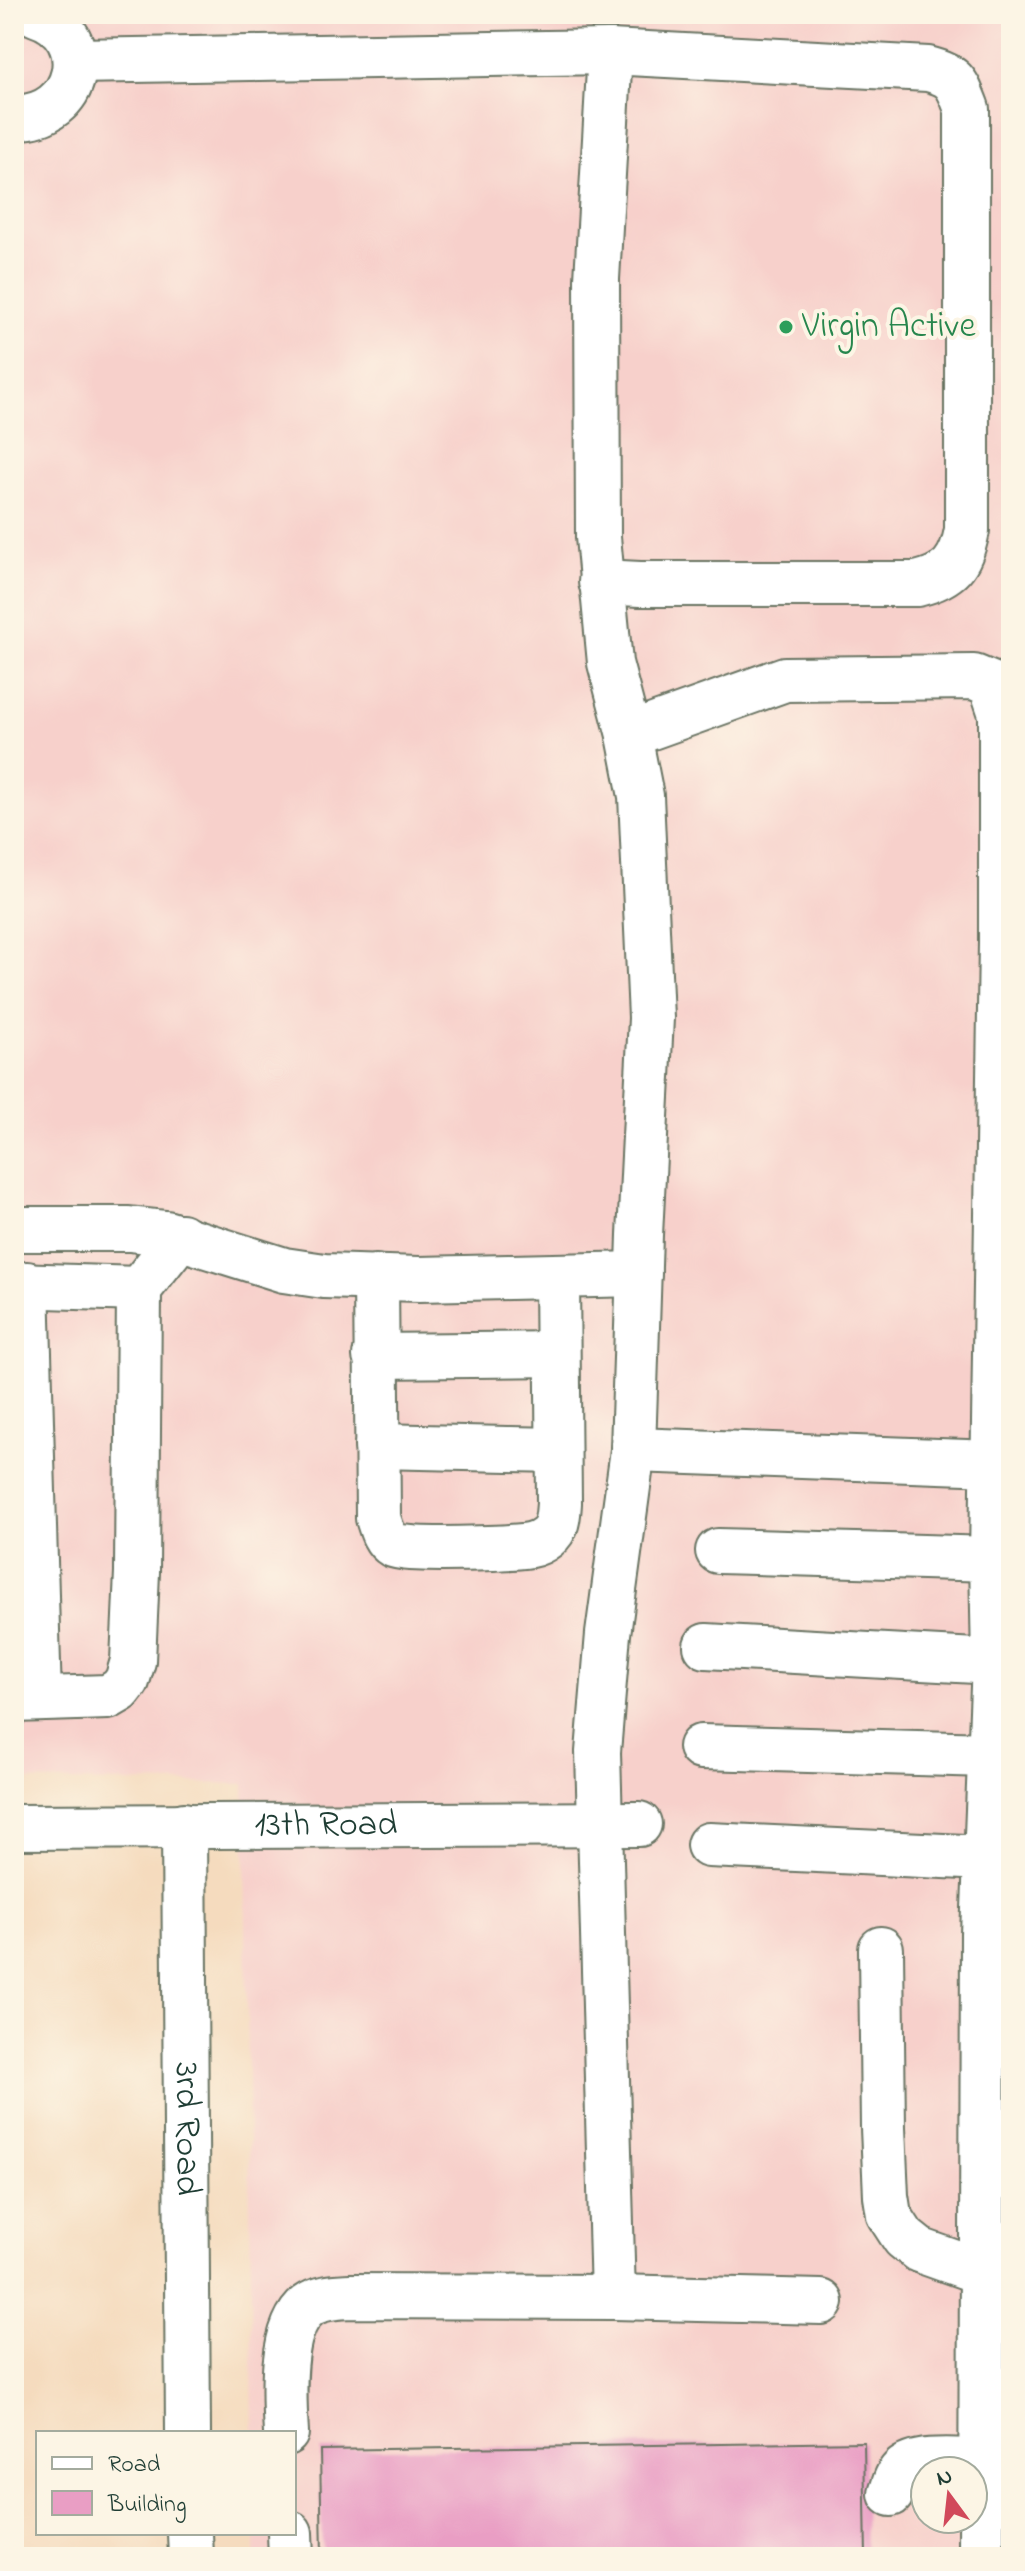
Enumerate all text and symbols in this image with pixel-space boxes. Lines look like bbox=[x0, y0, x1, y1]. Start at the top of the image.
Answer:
place label: Virgin Active bbox=[801, 301, 977, 354]
marker: Virgin Active bbox=[777, 318, 795, 336]
street label: 13th Road bbox=[254, 1799, 398, 1852]
street label: 3rd Road bbox=[159, 2062, 213, 2196]
legend bbox=[36, 2431, 296, 2535]
text: Road bbox=[108, 2448, 161, 2483]
north arrow bbox=[909, 2455, 989, 2535]
text: N bbox=[933, 2461, 956, 2496]
text: Building bbox=[107, 2488, 187, 2523]

